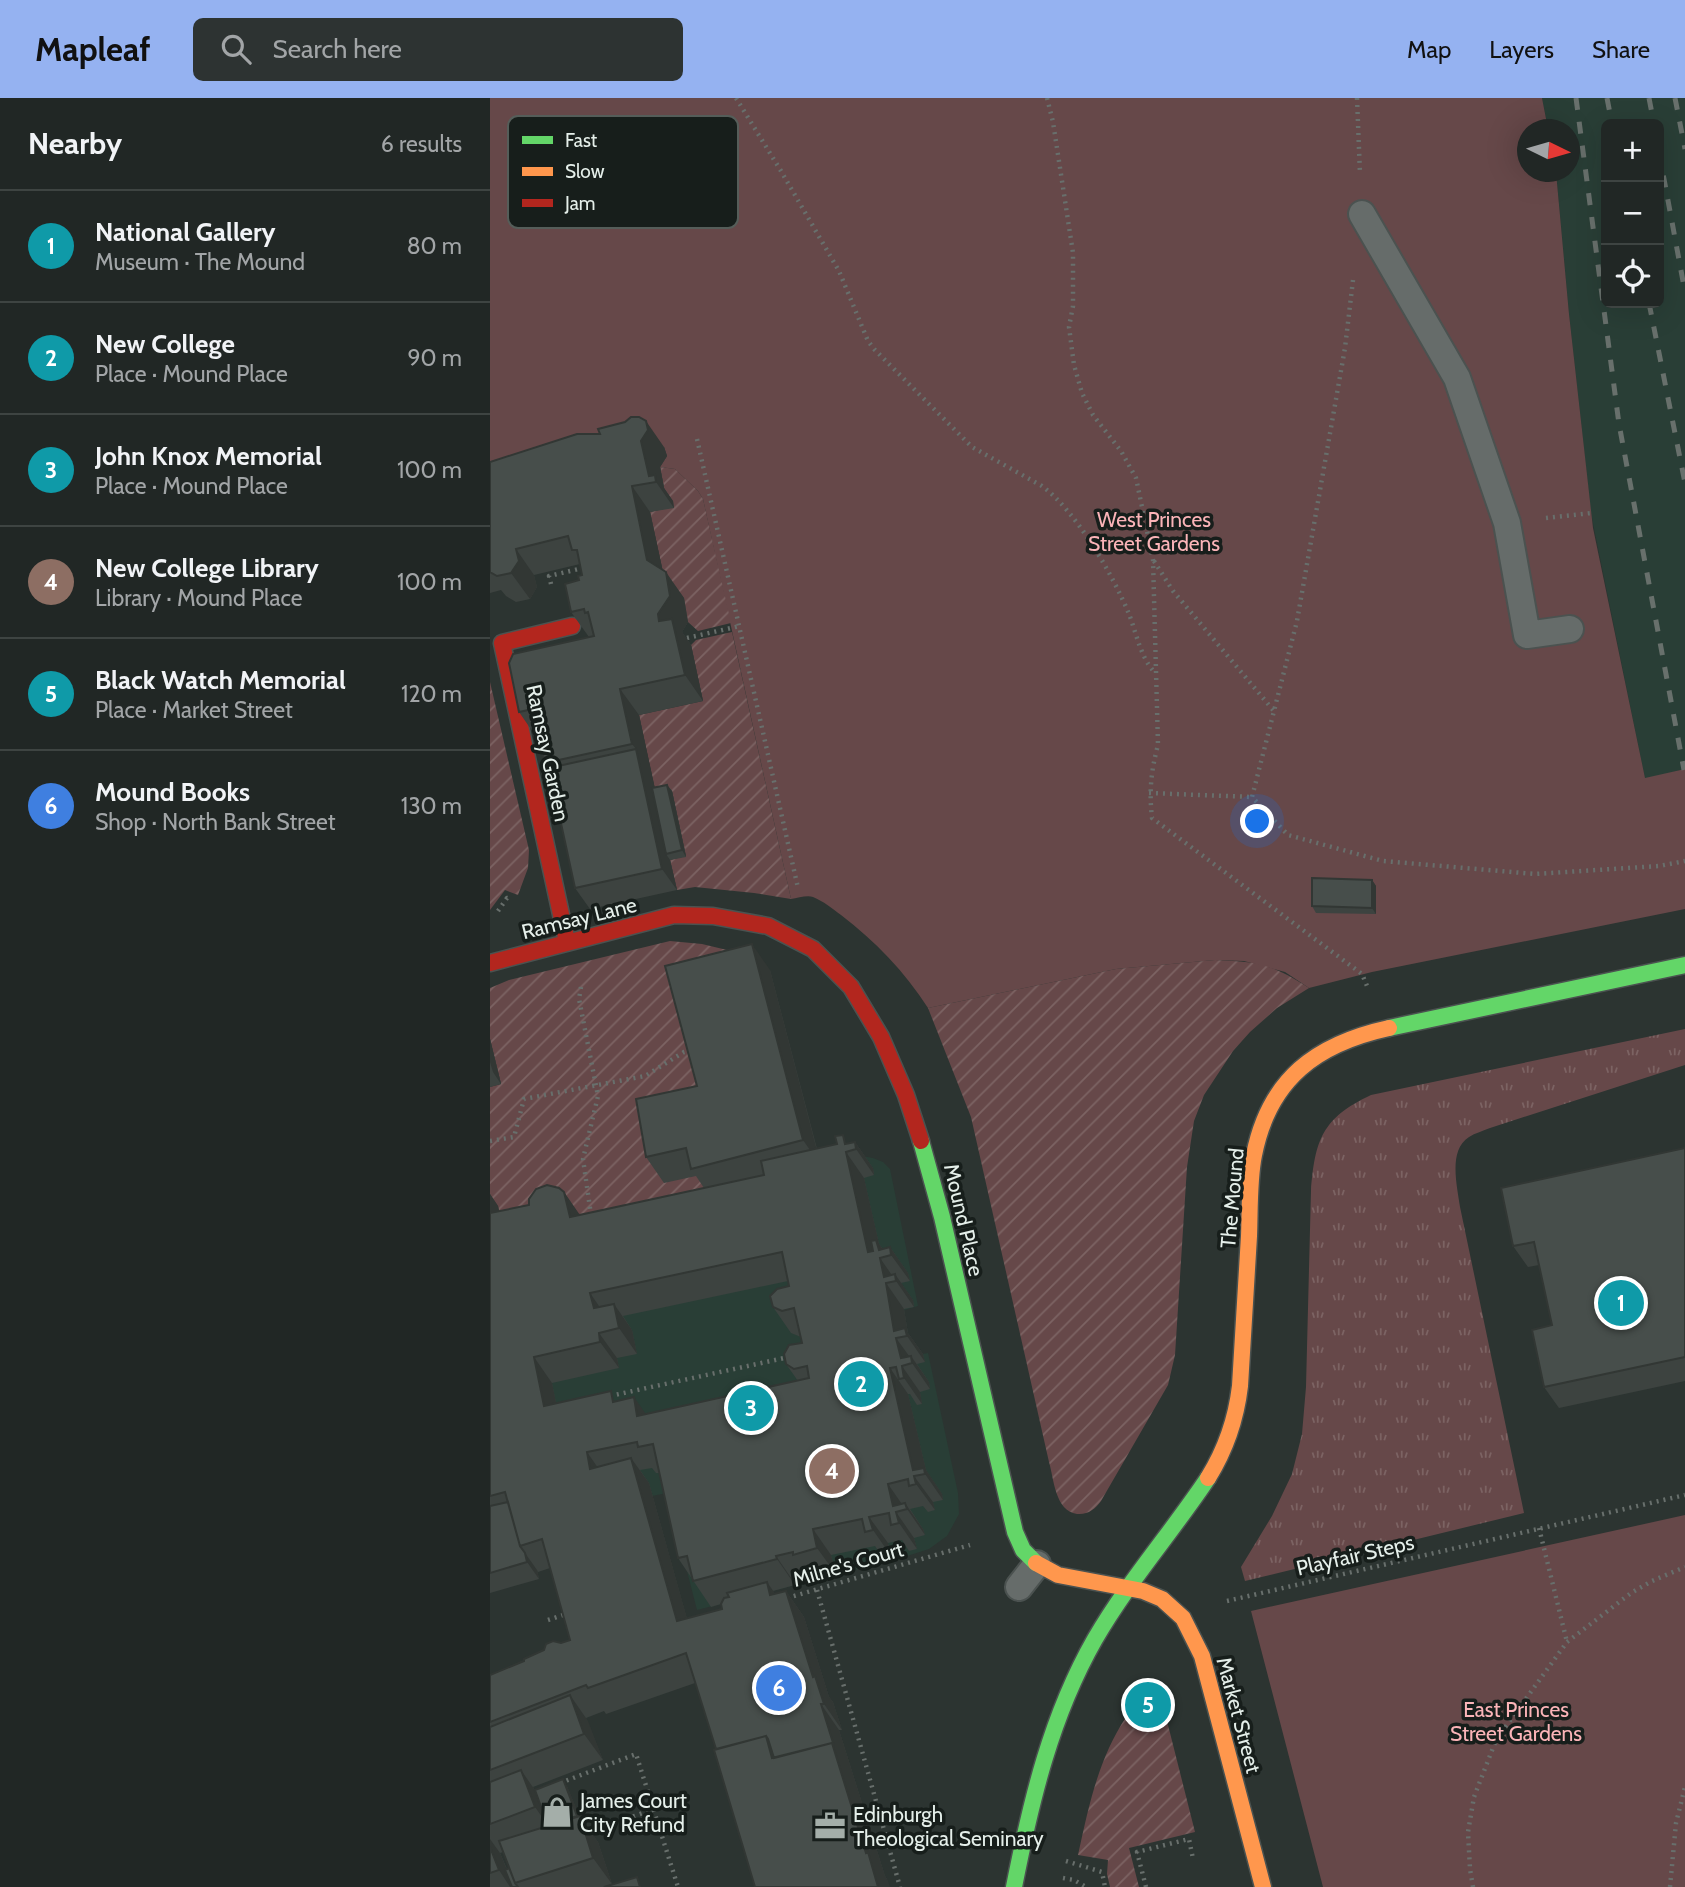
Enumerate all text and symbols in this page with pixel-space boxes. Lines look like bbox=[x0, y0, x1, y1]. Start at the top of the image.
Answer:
search box bbox=[193, 18, 683, 81]
text: Mapleaf bbox=[35, 29, 151, 69]
icon: search bbox=[217, 30, 255, 68]
text: Search here bbox=[273, 33, 402, 65]
text: Map bbox=[1407, 35, 1451, 64]
text: Layers bbox=[1489, 35, 1554, 64]
text: Share bbox=[1592, 35, 1650, 64]
legend bbox=[508, 116, 738, 228]
north arrow bbox=[1517, 119, 1580, 182]
map controls bbox=[1601, 119, 1664, 308]
button: + bbox=[1601, 119, 1664, 182]
text: Nearby bbox=[28, 125, 122, 162]
text: Fast bbox=[565, 129, 598, 152]
text: 6 results bbox=[381, 130, 462, 158]
text: Slow bbox=[565, 160, 605, 183]
button: − bbox=[1601, 182, 1664, 245]
text: Jam bbox=[564, 192, 595, 215]
text: National Gallery bbox=[95, 216, 276, 248]
text: 1 bbox=[47, 232, 55, 260]
text: 80 m bbox=[407, 232, 462, 260]
button: locate bbox=[1601, 245, 1664, 308]
text: Museum · The Mound bbox=[95, 248, 305, 276]
text: New College bbox=[95, 328, 235, 360]
text: 2 bbox=[45, 344, 57, 372]
text: 90 m bbox=[408, 344, 462, 372]
text: Place · Mound Place bbox=[95, 360, 288, 388]
text: John Knox Memorial bbox=[95, 440, 322, 472]
text: 3 bbox=[45, 456, 57, 484]
text: 100 m bbox=[397, 456, 462, 484]
text: Place · Mound Place bbox=[95, 472, 288, 500]
park label: West Princes Street Gardens bbox=[1088, 507, 1220, 556]
text: New College Library bbox=[95, 552, 319, 584]
text: 4 bbox=[44, 568, 58, 596]
text: 100 m bbox=[397, 568, 462, 596]
text: Library · Mound Place bbox=[95, 584, 302, 612]
text: Black Watch Memorial bbox=[95, 664, 346, 696]
text: 5 bbox=[45, 680, 57, 708]
text: 120 m bbox=[401, 680, 462, 708]
street label: Ramsay Garden bbox=[521, 682, 575, 824]
text: Place · Market Street bbox=[95, 696, 293, 724]
text: Mound Books bbox=[95, 776, 250, 808]
text: 6 bbox=[45, 792, 57, 820]
text: 130 m bbox=[401, 792, 462, 820]
your location bbox=[1240, 804, 1274, 838]
text: Shop · North Bank Street bbox=[95, 808, 335, 836]
street label: Ramsay Lane bbox=[519, 892, 639, 944]
street label: The Mound bbox=[1215, 1147, 1249, 1249]
street label: Mound Place bbox=[939, 1161, 989, 1279]
pin: 1 bbox=[1598, 1277, 1644, 1329]
pin: 2 bbox=[838, 1358, 884, 1410]
pin: 3 bbox=[728, 1382, 774, 1434]
pin: 4 bbox=[809, 1445, 855, 1497]
street label: Playfair Steps bbox=[1294, 1529, 1417, 1581]
street label: Milne's Court bbox=[790, 1536, 906, 1592]
street label: Market Street bbox=[1212, 1654, 1266, 1776]
pin: 6 bbox=[756, 1662, 802, 1714]
pin: 5 bbox=[1125, 1679, 1171, 1731]
park label: East Princes Street Gardens bbox=[1450, 1697, 1582, 1746]
place label: James Court City Refund bbox=[579, 1788, 687, 1837]
shop icon: James Court City Refund bbox=[540, 1795, 574, 1829]
place label: Edinburgh Theological Seminary bbox=[853, 1802, 1044, 1851]
office icon: Edinburgh Theological Seminary bbox=[813, 1809, 847, 1843]

